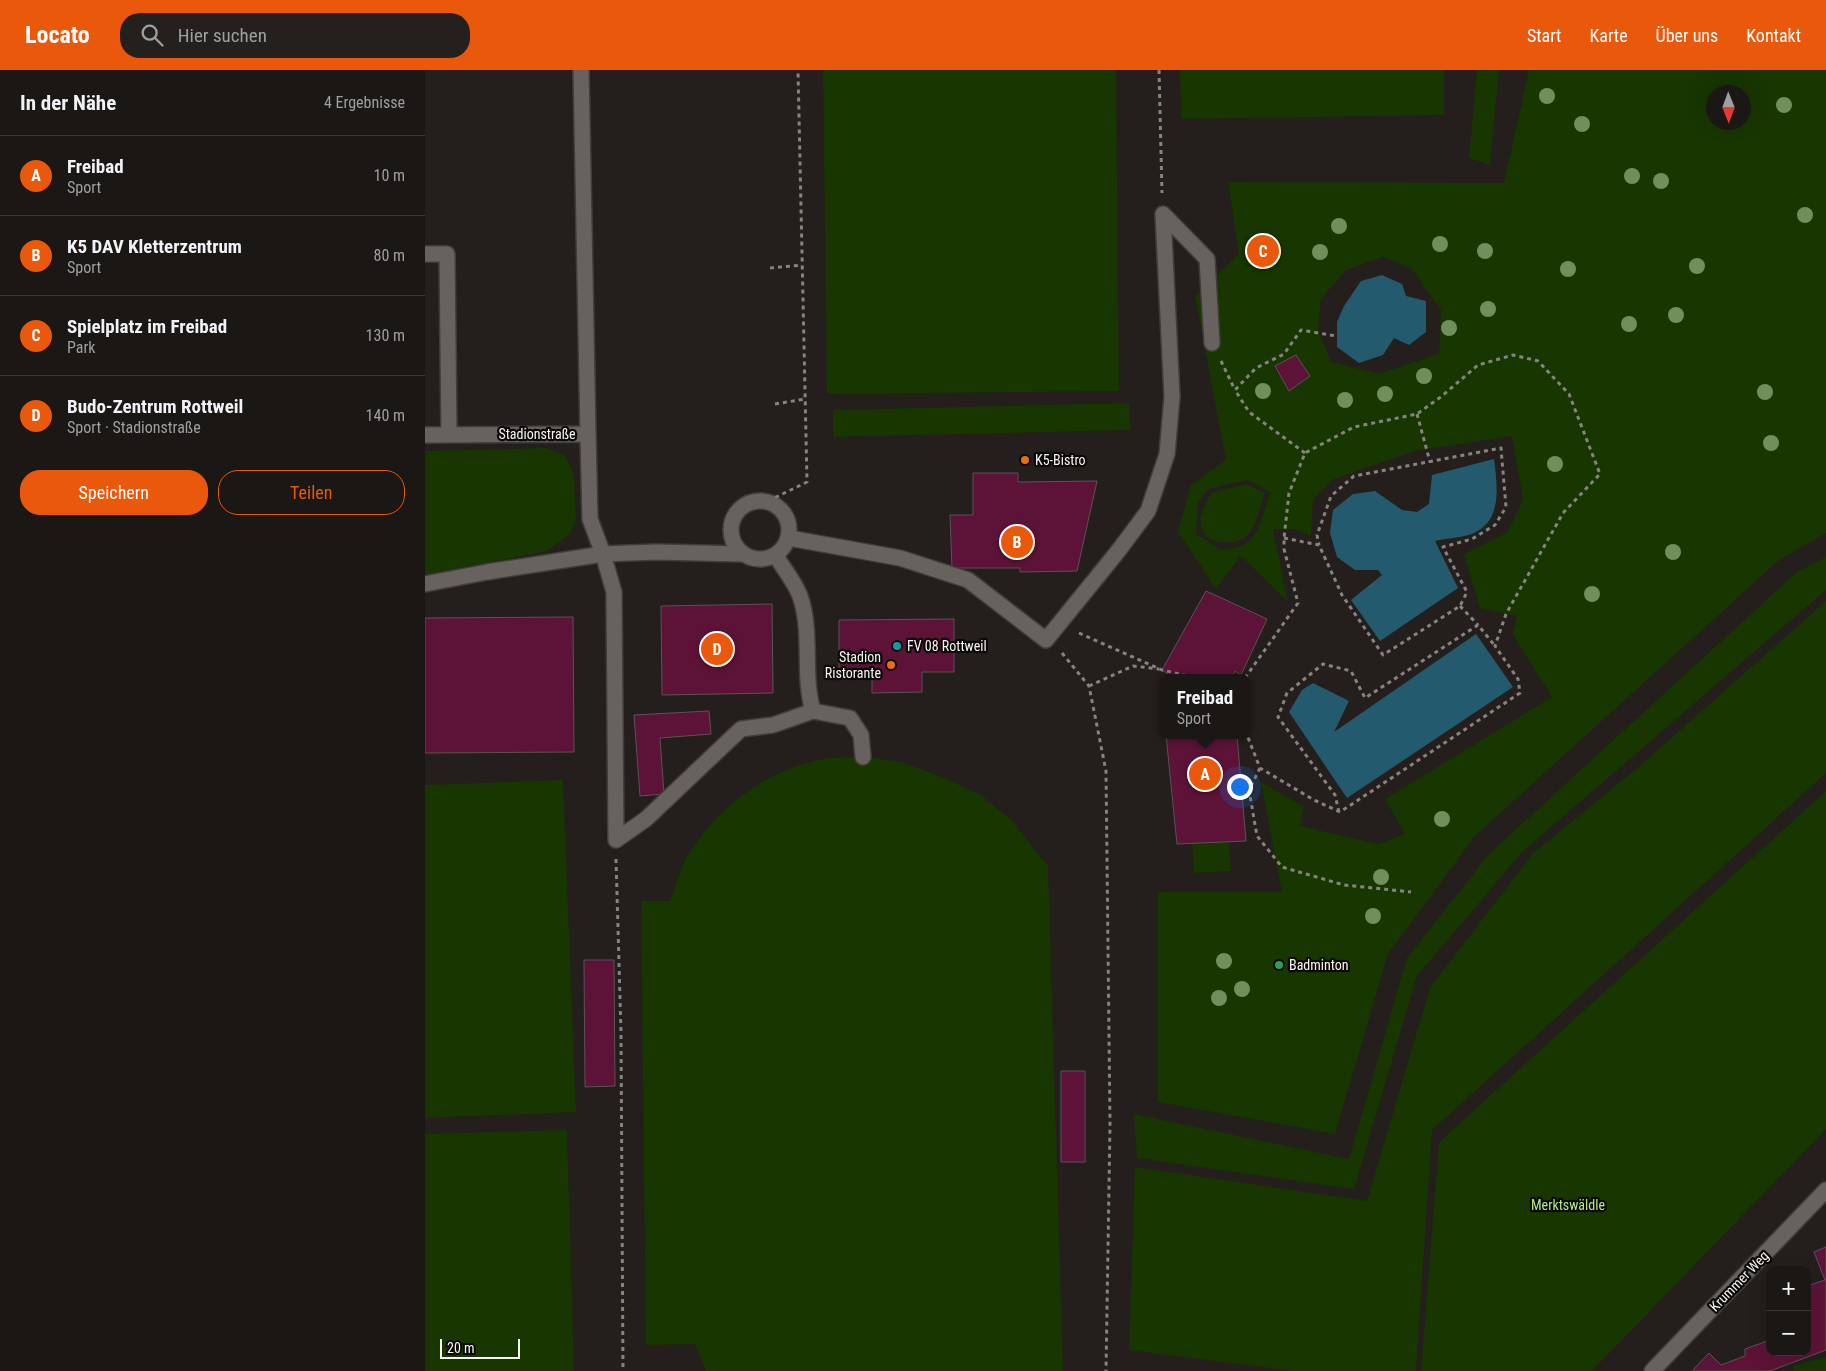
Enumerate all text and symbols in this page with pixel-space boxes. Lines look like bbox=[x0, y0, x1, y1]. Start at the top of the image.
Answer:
search box bbox=[120, 13, 470, 58]
text: Locato bbox=[25, 21, 90, 49]
icon: search bbox=[138, 21, 166, 49]
text: Hier suchen bbox=[178, 24, 267, 47]
text: Start bbox=[1527, 25, 1561, 46]
text: Karte bbox=[1589, 25, 1628, 46]
text: Über uns bbox=[1656, 25, 1718, 46]
text: Kontakt bbox=[1746, 25, 1801, 46]
north arrow bbox=[1706, 85, 1751, 130]
text: In der Nähe bbox=[20, 91, 116, 115]
text: 4 Ergebnisse bbox=[324, 93, 405, 112]
text: Freibad bbox=[67, 155, 124, 178]
text: A bbox=[31, 166, 41, 185]
text: 10 m bbox=[373, 166, 405, 185]
text: Sport bbox=[67, 178, 101, 197]
pin: C bbox=[1247, 232, 1279, 270]
text: K5 DAV Kletterzentrum bbox=[67, 235, 242, 258]
text: B bbox=[32, 246, 40, 265]
text: 80 m bbox=[373, 246, 405, 265]
text: Sport bbox=[67, 258, 101, 277]
text: Spielplatz im Freibad bbox=[67, 315, 227, 338]
text: C bbox=[31, 326, 41, 345]
text: 130 m bbox=[366, 326, 405, 345]
text: Park bbox=[67, 338, 96, 357]
text: Budo-Zentrum Rottweil bbox=[67, 395, 243, 418]
text: D bbox=[31, 406, 41, 425]
text: 140 m bbox=[366, 406, 405, 425]
text: Sport · Stadionstraße bbox=[67, 418, 201, 437]
street label: Stadionstraße bbox=[498, 426, 576, 442]
place label: K5-Bistro bbox=[1035, 452, 1086, 468]
marker: K5-Bistro bbox=[1019, 454, 1031, 466]
button: Speichern bbox=[20, 470, 208, 515]
button: Teilen bbox=[218, 470, 405, 515]
pin: B bbox=[1001, 523, 1033, 561]
pin: D bbox=[701, 630, 733, 668]
place label: FV 08 Rottweil bbox=[907, 638, 987, 654]
marker: FV 08 Rottweil bbox=[891, 640, 903, 652]
place label: Stadion Ristorante bbox=[825, 649, 881, 681]
marker: Stadion Ristorante bbox=[885, 659, 897, 671]
popup bbox=[1159, 674, 1251, 739]
text: Freibad bbox=[1177, 686, 1233, 709]
text: Sport bbox=[1177, 709, 1211, 728]
pin: A bbox=[1189, 755, 1221, 793]
your location bbox=[1227, 774, 1253, 800]
place label: Badminton bbox=[1289, 957, 1349, 973]
marker: Badminton bbox=[1273, 959, 1285, 971]
park label: Merktswäldle bbox=[1531, 1197, 1605, 1213]
street label: Krummer Weg bbox=[1706, 1247, 1772, 1315]
map controls bbox=[1766, 1266, 1811, 1356]
button: + bbox=[1766, 1266, 1811, 1311]
button: − bbox=[1766, 1311, 1811, 1356]
scale bar bbox=[440, 1336, 520, 1359]
text: 20 m bbox=[447, 1340, 475, 1356]

